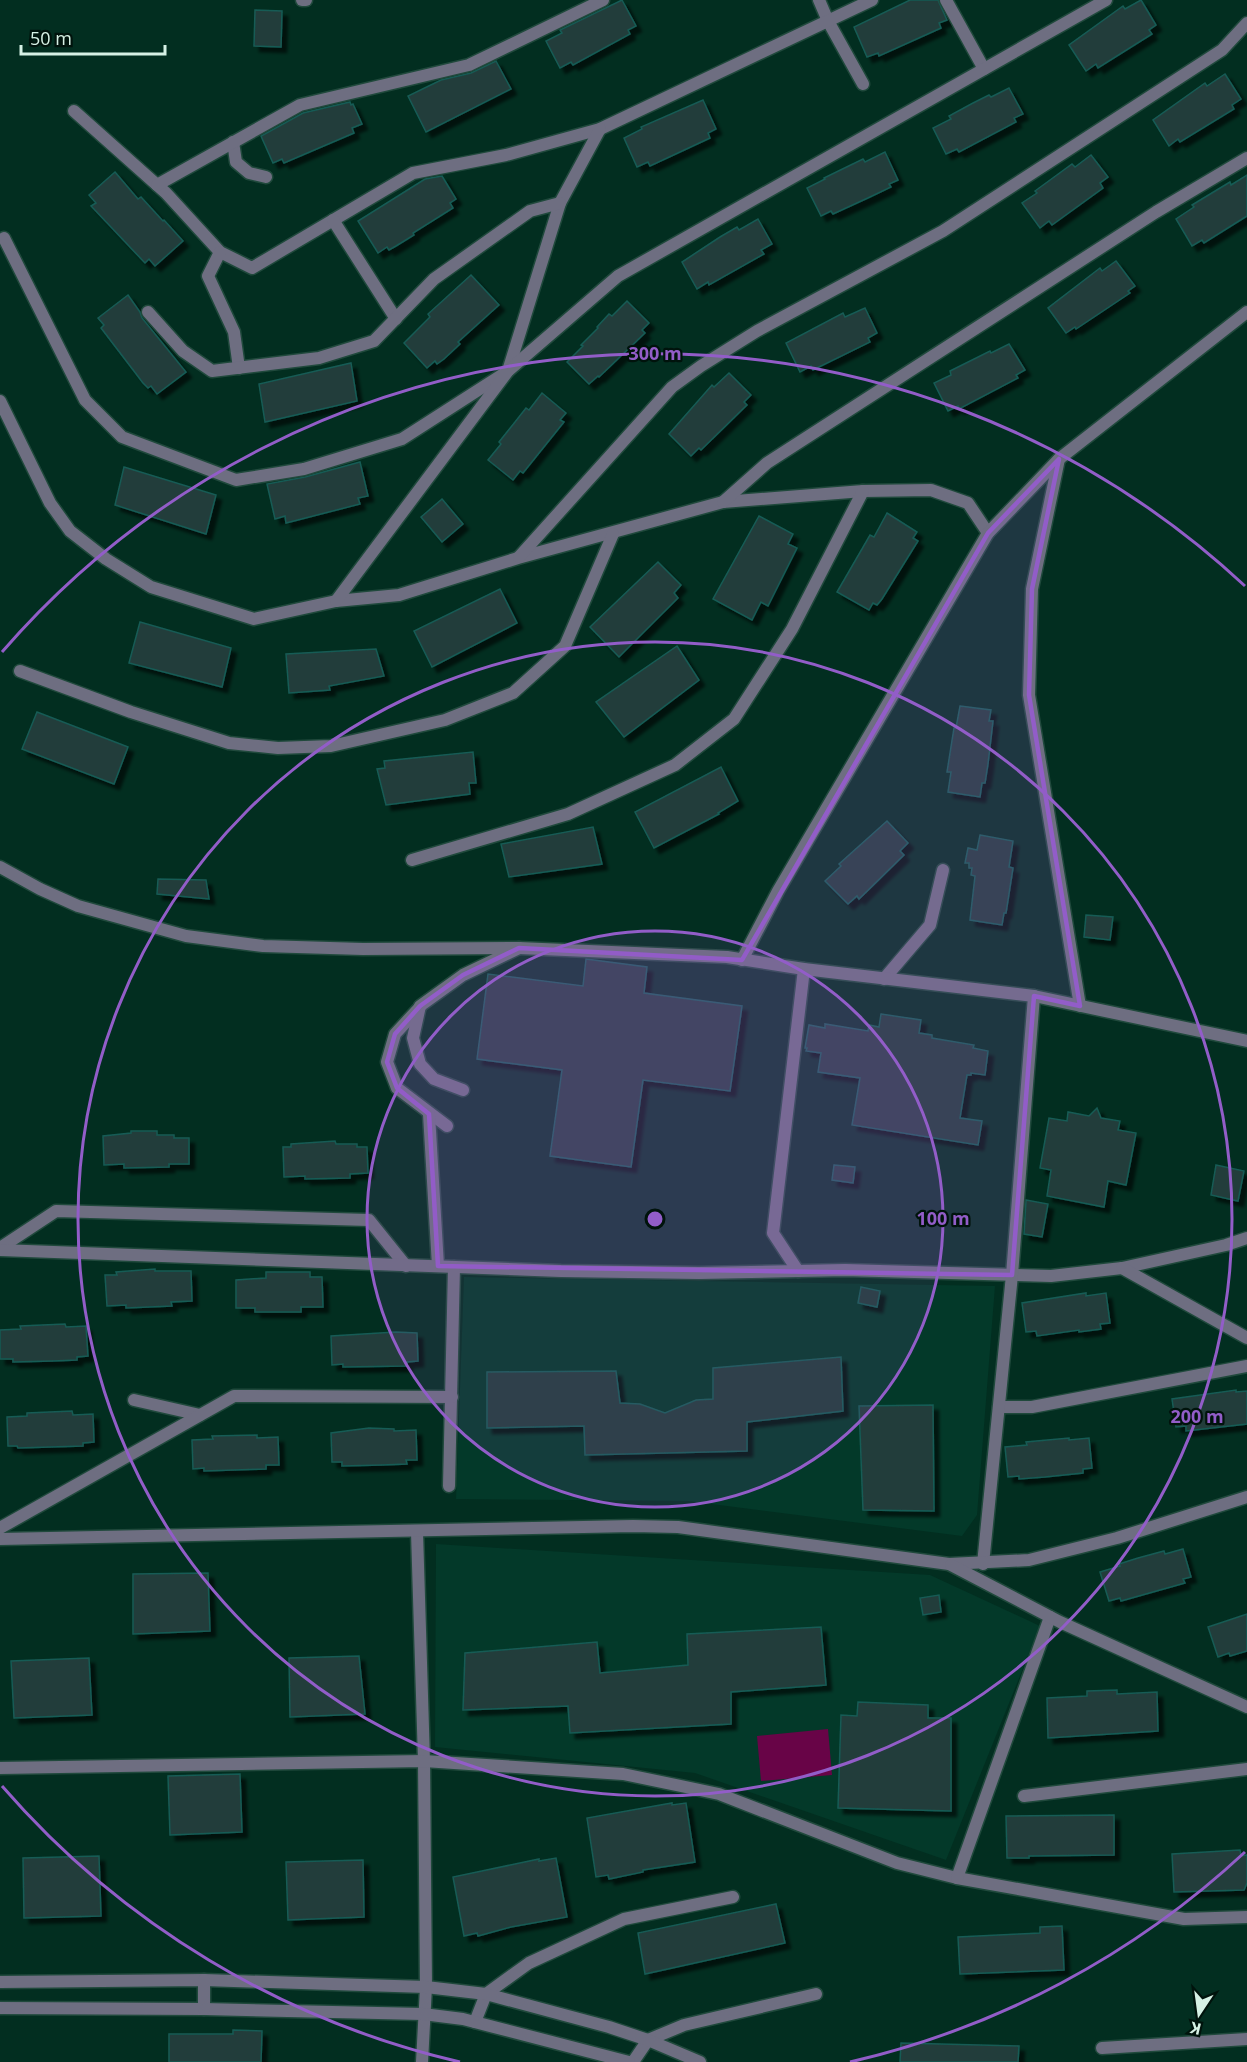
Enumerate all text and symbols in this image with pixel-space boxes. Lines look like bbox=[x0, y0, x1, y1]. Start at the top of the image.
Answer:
scale bar bbox=[21, 18, 165, 56]
text: 50 m bbox=[30, 26, 72, 50]
text: 300 m bbox=[628, 341, 682, 365]
text: 100 m bbox=[916, 1206, 970, 1230]
centre of rings bbox=[645, 1209, 665, 1229]
text: 200 m bbox=[1170, 1404, 1224, 1428]
north arrow bbox=[1169, 1984, 1229, 2044]
text: K bbox=[1188, 2017, 1203, 2041]

